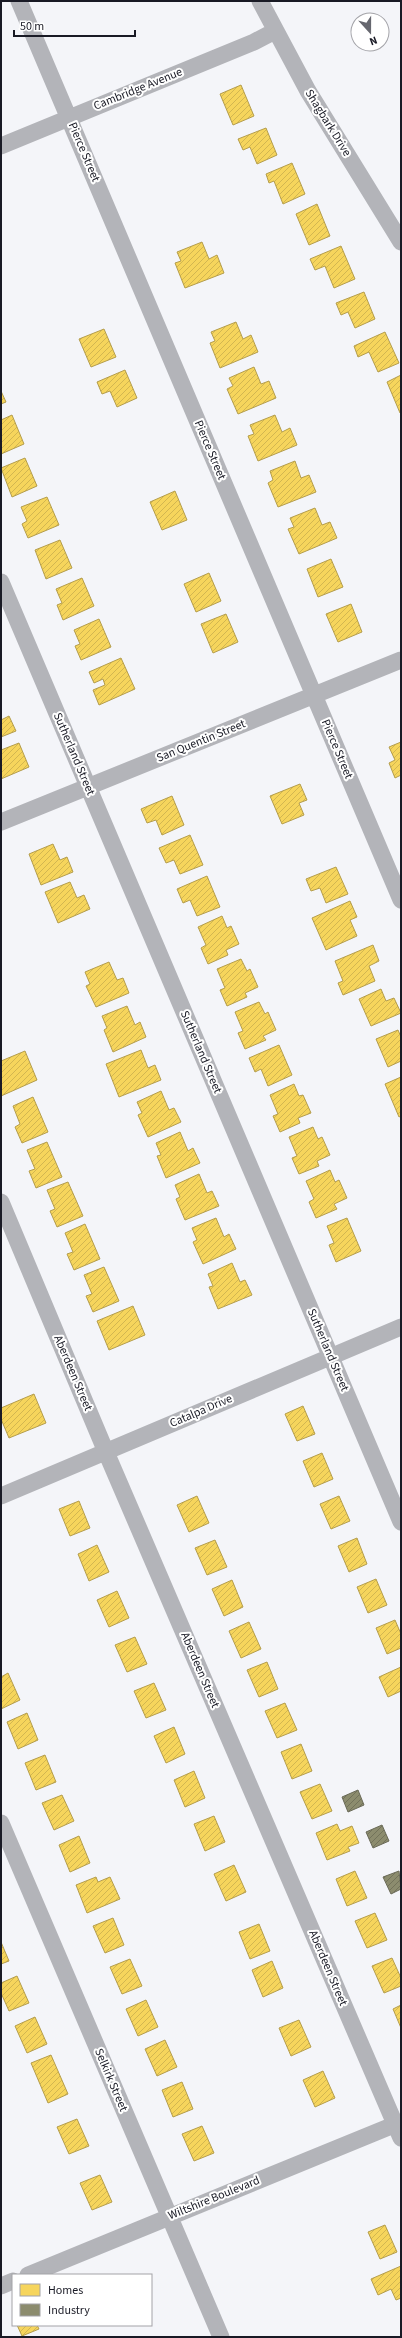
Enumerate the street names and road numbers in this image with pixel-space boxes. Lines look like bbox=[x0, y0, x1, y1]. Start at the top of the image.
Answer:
street label: Cambridge Avenue bbox=[91, 63, 185, 115]
street label: Shagbark Drive bbox=[301, 86, 355, 160]
street label: Pierce Street bbox=[64, 120, 104, 184]
street label: Pierce Street bbox=[190, 418, 230, 482]
street label: Sutherland Street bbox=[49, 710, 99, 798]
street label: San Quentin Street bbox=[154, 715, 248, 767]
street label: Pierce Street bbox=[317, 717, 357, 781]
street label: Sutherland Street bbox=[176, 1008, 226, 1096]
street label: Sutherland Street bbox=[303, 1306, 353, 1394]
street label: Aberdeen Street bbox=[49, 1333, 97, 1413]
street label: Catalpa Drive bbox=[167, 1390, 235, 1432]
street label: Aberdeen Street bbox=[176, 1630, 224, 1710]
street label: Aberdeen Street bbox=[304, 1928, 352, 2008]
street label: Selkirk Street bbox=[90, 2046, 132, 2114]
street label: Wiltshire Boulevard bbox=[166, 2172, 262, 2224]

